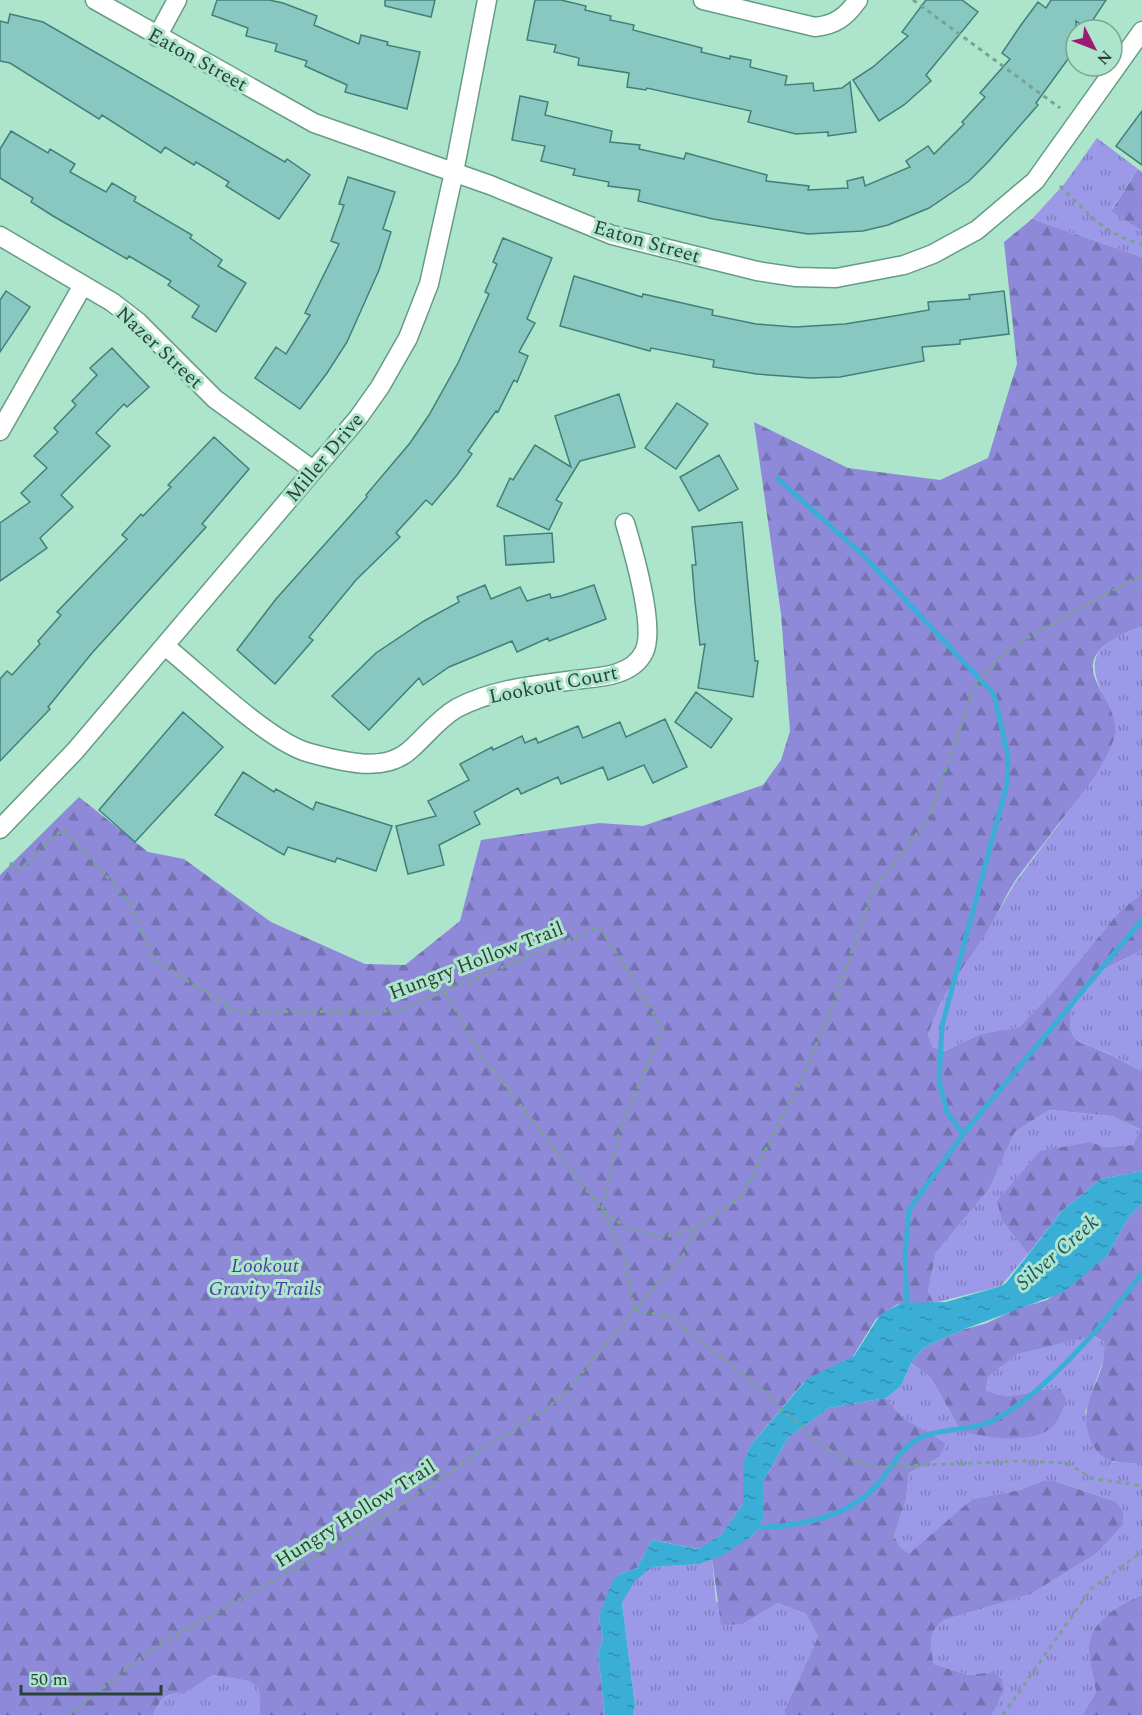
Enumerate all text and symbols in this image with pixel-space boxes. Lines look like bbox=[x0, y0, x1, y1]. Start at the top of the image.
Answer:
north arrow bbox=[1064, 18, 1124, 78]
street label: Eaton Street bbox=[142, 20, 253, 100]
text: N bbox=[1091, 44, 1118, 70]
street label: Eaton Street bbox=[590, 212, 704, 272]
street label: Nazer Street bbox=[109, 299, 210, 396]
street label: Miller Drive bbox=[278, 406, 371, 509]
street label: Lookout Court bbox=[486, 658, 620, 712]
street label: Hungry Hollow Trail bbox=[385, 914, 568, 1008]
water label: Silver Creek bbox=[1009, 1207, 1107, 1298]
park label: Lookout Gravity Trails bbox=[209, 1251, 321, 1304]
street label: Hungry Hollow Trail bbox=[269, 1452, 442, 1576]
scale bar bbox=[21, 1658, 160, 1696]
text: 50 m bbox=[30, 1666, 68, 1693]

